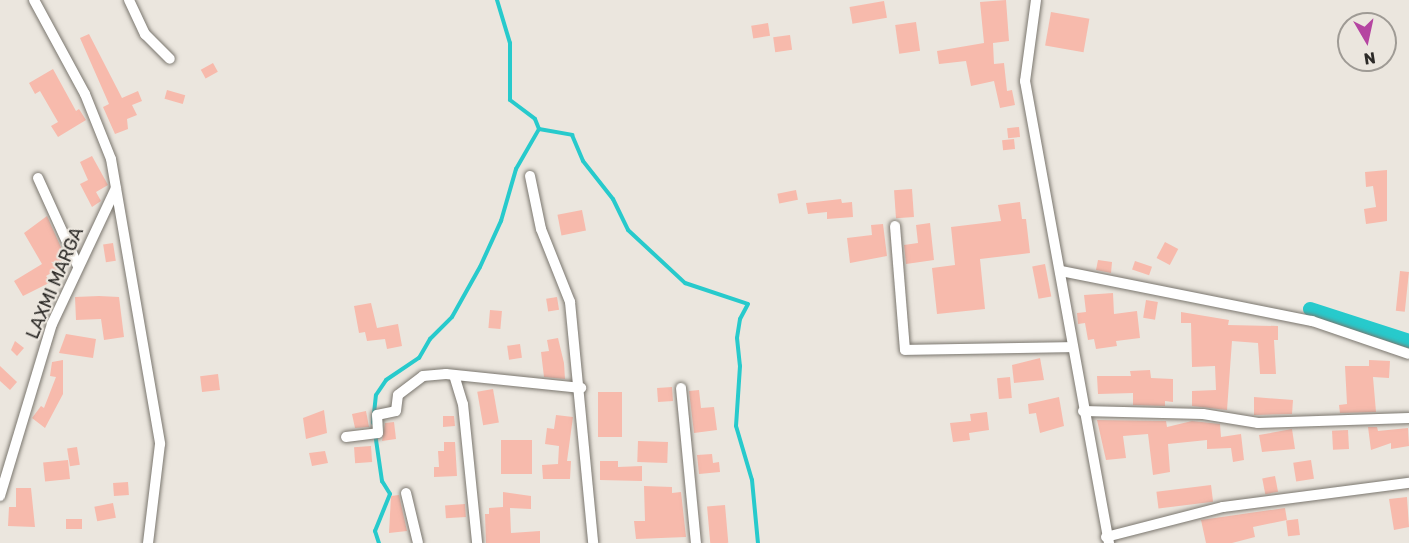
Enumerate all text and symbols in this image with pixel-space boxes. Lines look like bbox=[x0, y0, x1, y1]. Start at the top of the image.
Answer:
north arrow bbox=[1337, 12, 1397, 72]
text: N bbox=[1362, 48, 1377, 69]
street label: LAXMI MARGA bbox=[22, 224, 88, 342]

